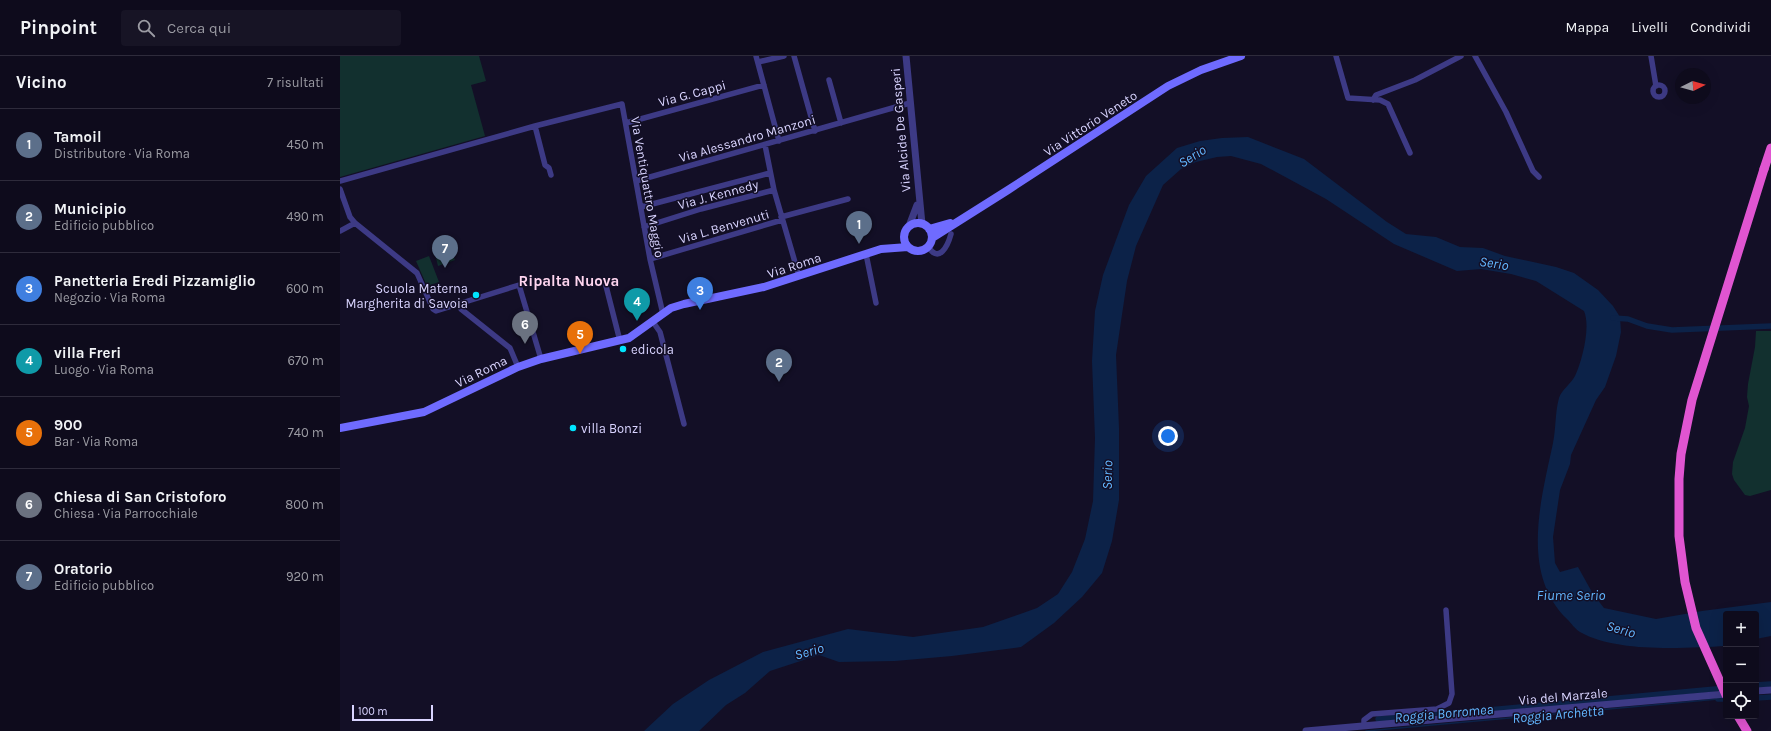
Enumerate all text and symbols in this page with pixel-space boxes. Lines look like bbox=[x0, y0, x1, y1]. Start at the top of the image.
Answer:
search box bbox=[121, 10, 401, 46]
text: Pinpoint bbox=[20, 17, 97, 39]
icon: search bbox=[135, 17, 157, 39]
text: Cerca qui bbox=[167, 19, 231, 37]
text: Mappa bbox=[1566, 19, 1609, 36]
text: Livelli bbox=[1631, 19, 1668, 36]
text: Condividi bbox=[1690, 19, 1751, 36]
street label: Via Alcide De Gasperi bbox=[888, 67, 913, 192]
north arrow bbox=[1675, 68, 1711, 104]
text: Vicino bbox=[16, 72, 67, 92]
text: 7 risultati bbox=[267, 75, 324, 90]
street label: Via G. Cappi bbox=[657, 77, 728, 110]
street label: Via Vittorio Veneto bbox=[1041, 88, 1140, 159]
street label: Via Alessandro Manzoni bbox=[677, 112, 817, 165]
street label: Via Ventiquattro Maggio bbox=[627, 116, 667, 259]
text: Tamoil bbox=[54, 128, 102, 146]
text: 1 bbox=[27, 137, 31, 152]
text: 450 m bbox=[286, 137, 324, 152]
water label: Serio bbox=[1175, 141, 1209, 171]
text: Distributore · Via Roma bbox=[54, 146, 190, 161]
street label: Via J. Kennedy bbox=[676, 177, 760, 212]
text: Municipio bbox=[54, 200, 126, 218]
street label: Via L. Benvenuti bbox=[677, 206, 771, 247]
text: 2 bbox=[25, 209, 33, 224]
text: 490 m bbox=[286, 209, 324, 224]
pin: 1 bbox=[846, 211, 872, 244]
text: Edificio pubblico bbox=[54, 218, 154, 233]
pin: 7 bbox=[432, 235, 458, 268]
street label: Via Roma bbox=[765, 250, 823, 281]
water label: Serio bbox=[1478, 253, 1510, 274]
text: Panetteria Eredi Pizzamiglio bbox=[54, 272, 256, 290]
district label: Ripalta Nuova bbox=[519, 272, 619, 290]
pin: 3 bbox=[687, 277, 713, 310]
text: 3 bbox=[25, 281, 33, 296]
text: 600 m bbox=[286, 281, 324, 296]
place label: Scuola Materna Margherita di Savoia bbox=[345, 281, 468, 311]
pin: 4 bbox=[624, 288, 650, 321]
text: Negozio · Via Roma bbox=[54, 290, 165, 305]
marker: Scuola Materna Margherita di Savoia bbox=[471, 290, 481, 300]
pin: 6 bbox=[512, 311, 538, 344]
pin: 5 bbox=[567, 321, 593, 354]
place label: edicola bbox=[631, 342, 674, 357]
text: villa Freri bbox=[54, 344, 121, 362]
marker: edicola bbox=[618, 344, 628, 354]
pin: 2 bbox=[766, 349, 792, 382]
street label: Via Roma bbox=[453, 352, 510, 390]
text: 4 bbox=[25, 353, 33, 368]
text: 670 m bbox=[287, 353, 324, 368]
text: Luogo · Via Roma bbox=[54, 362, 154, 377]
text: 900 bbox=[54, 416, 82, 434]
place label: villa Bonzi bbox=[581, 421, 642, 436]
marker: villa Bonzi bbox=[568, 423, 578, 433]
text: 5 bbox=[25, 425, 33, 440]
text: 740 m bbox=[288, 425, 324, 440]
your location bbox=[1158, 426, 1178, 446]
text: Bar · Via Roma bbox=[54, 434, 138, 449]
water label: Serio bbox=[1099, 460, 1116, 490]
text: Chiesa di San Cristoforo bbox=[54, 488, 227, 506]
text: 6 bbox=[25, 497, 33, 512]
text: 800 m bbox=[285, 497, 324, 512]
text: Chiesa · Via Parrocchiale bbox=[54, 506, 198, 521]
text: Oratorio bbox=[54, 560, 113, 578]
text: 7 bbox=[26, 569, 32, 584]
text: 920 m bbox=[286, 569, 324, 584]
text: Edificio pubblico bbox=[54, 578, 154, 593]
water label: Fiume Serio bbox=[1537, 587, 1606, 604]
map controls bbox=[1723, 611, 1759, 719]
button: + bbox=[1723, 611, 1759, 647]
water label: Serio bbox=[1604, 617, 1638, 642]
water label: Serio bbox=[793, 639, 826, 664]
button: − bbox=[1723, 647, 1759, 683]
button: locate bbox=[1723, 683, 1759, 719]
street label: Via del Marzale bbox=[1518, 685, 1608, 708]
water label: Roggia Borromea bbox=[1394, 701, 1494, 726]
water label: Roggia Archetta bbox=[1512, 702, 1605, 727]
scale bar bbox=[352, 703, 433, 722]
text: 100 m bbox=[358, 705, 388, 718]

